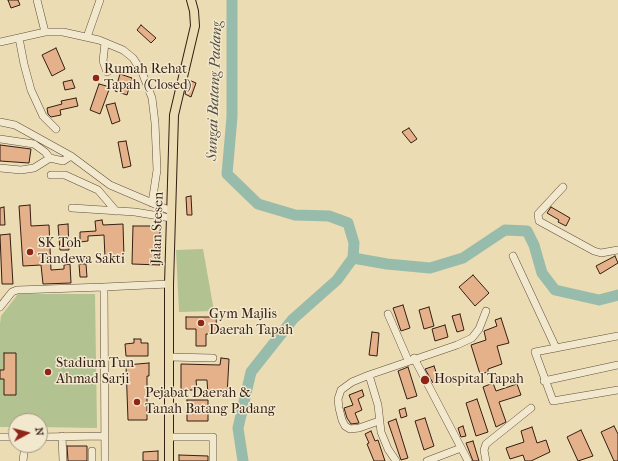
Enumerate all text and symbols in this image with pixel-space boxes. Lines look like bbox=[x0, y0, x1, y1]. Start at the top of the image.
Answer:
water label: Sungai Batang Padang bbox=[204, 21, 226, 161]
place label: Rumah Rehat Tapah (Closed) bbox=[104, 62, 191, 94]
marker: Rumah Rehat Tapah (Closed) bbox=[91, 73, 101, 83]
street label: Jalan Stesen bbox=[148, 192, 168, 264]
place label: SK Toh Tandewa Sakti bbox=[38, 236, 125, 268]
marker: SK Toh Tandewa Sakti bbox=[25, 247, 35, 257]
place label: Gym Majlis Daerah Tapah bbox=[209, 307, 293, 340]
marker: Gym Majlis Daerah Tapah bbox=[196, 318, 206, 328]
place label: Stadium Tun Ahmad Sarji bbox=[56, 356, 134, 388]
marker: Stadium Tun Ahmad Sarji bbox=[43, 367, 53, 377]
place label: Hospital Tapah bbox=[434, 372, 524, 388]
marker: Hospital Tapah bbox=[419, 374, 431, 386]
place label: Pejabat Daerah & Tanah Batang Padang bbox=[145, 386, 275, 418]
marker: Pejabat Daerah & Tanah Batang Padang bbox=[132, 397, 142, 407]
north arrow bbox=[8, 413, 48, 453]
text: N bbox=[32, 427, 46, 437]

